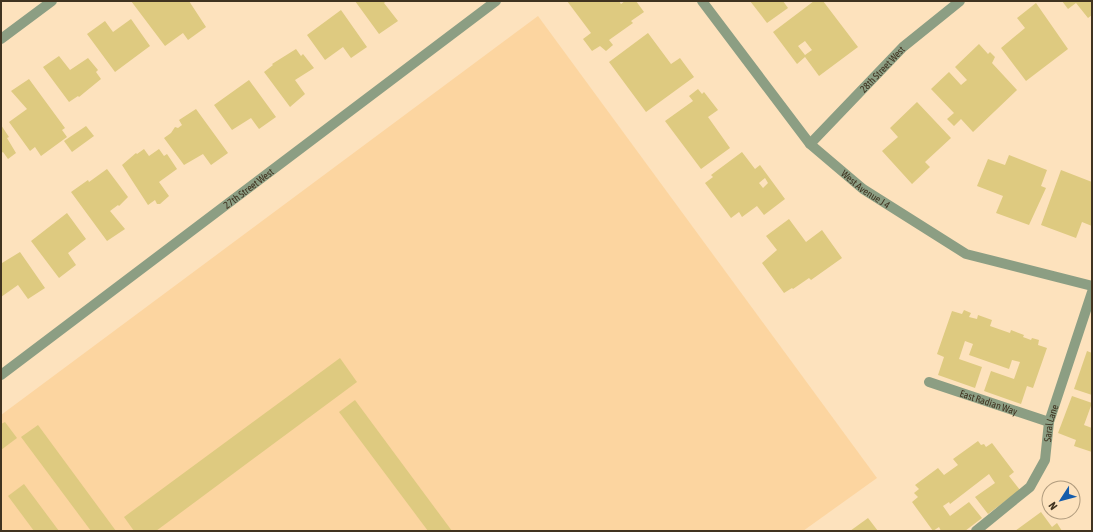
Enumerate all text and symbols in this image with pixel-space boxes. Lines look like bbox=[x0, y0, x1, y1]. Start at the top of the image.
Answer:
street label: 28th Street West bbox=[858, 44, 907, 95]
street label: 27th Street West bbox=[221, 166, 276, 211]
street label: West Avenue J 4 bbox=[839, 168, 892, 211]
street label: East Radian Way bbox=[958, 388, 1019, 417]
street label: Saral Lane bbox=[1042, 403, 1061, 442]
north arrow bbox=[1041, 480, 1081, 520]
text: N bbox=[1046, 500, 1060, 512]

